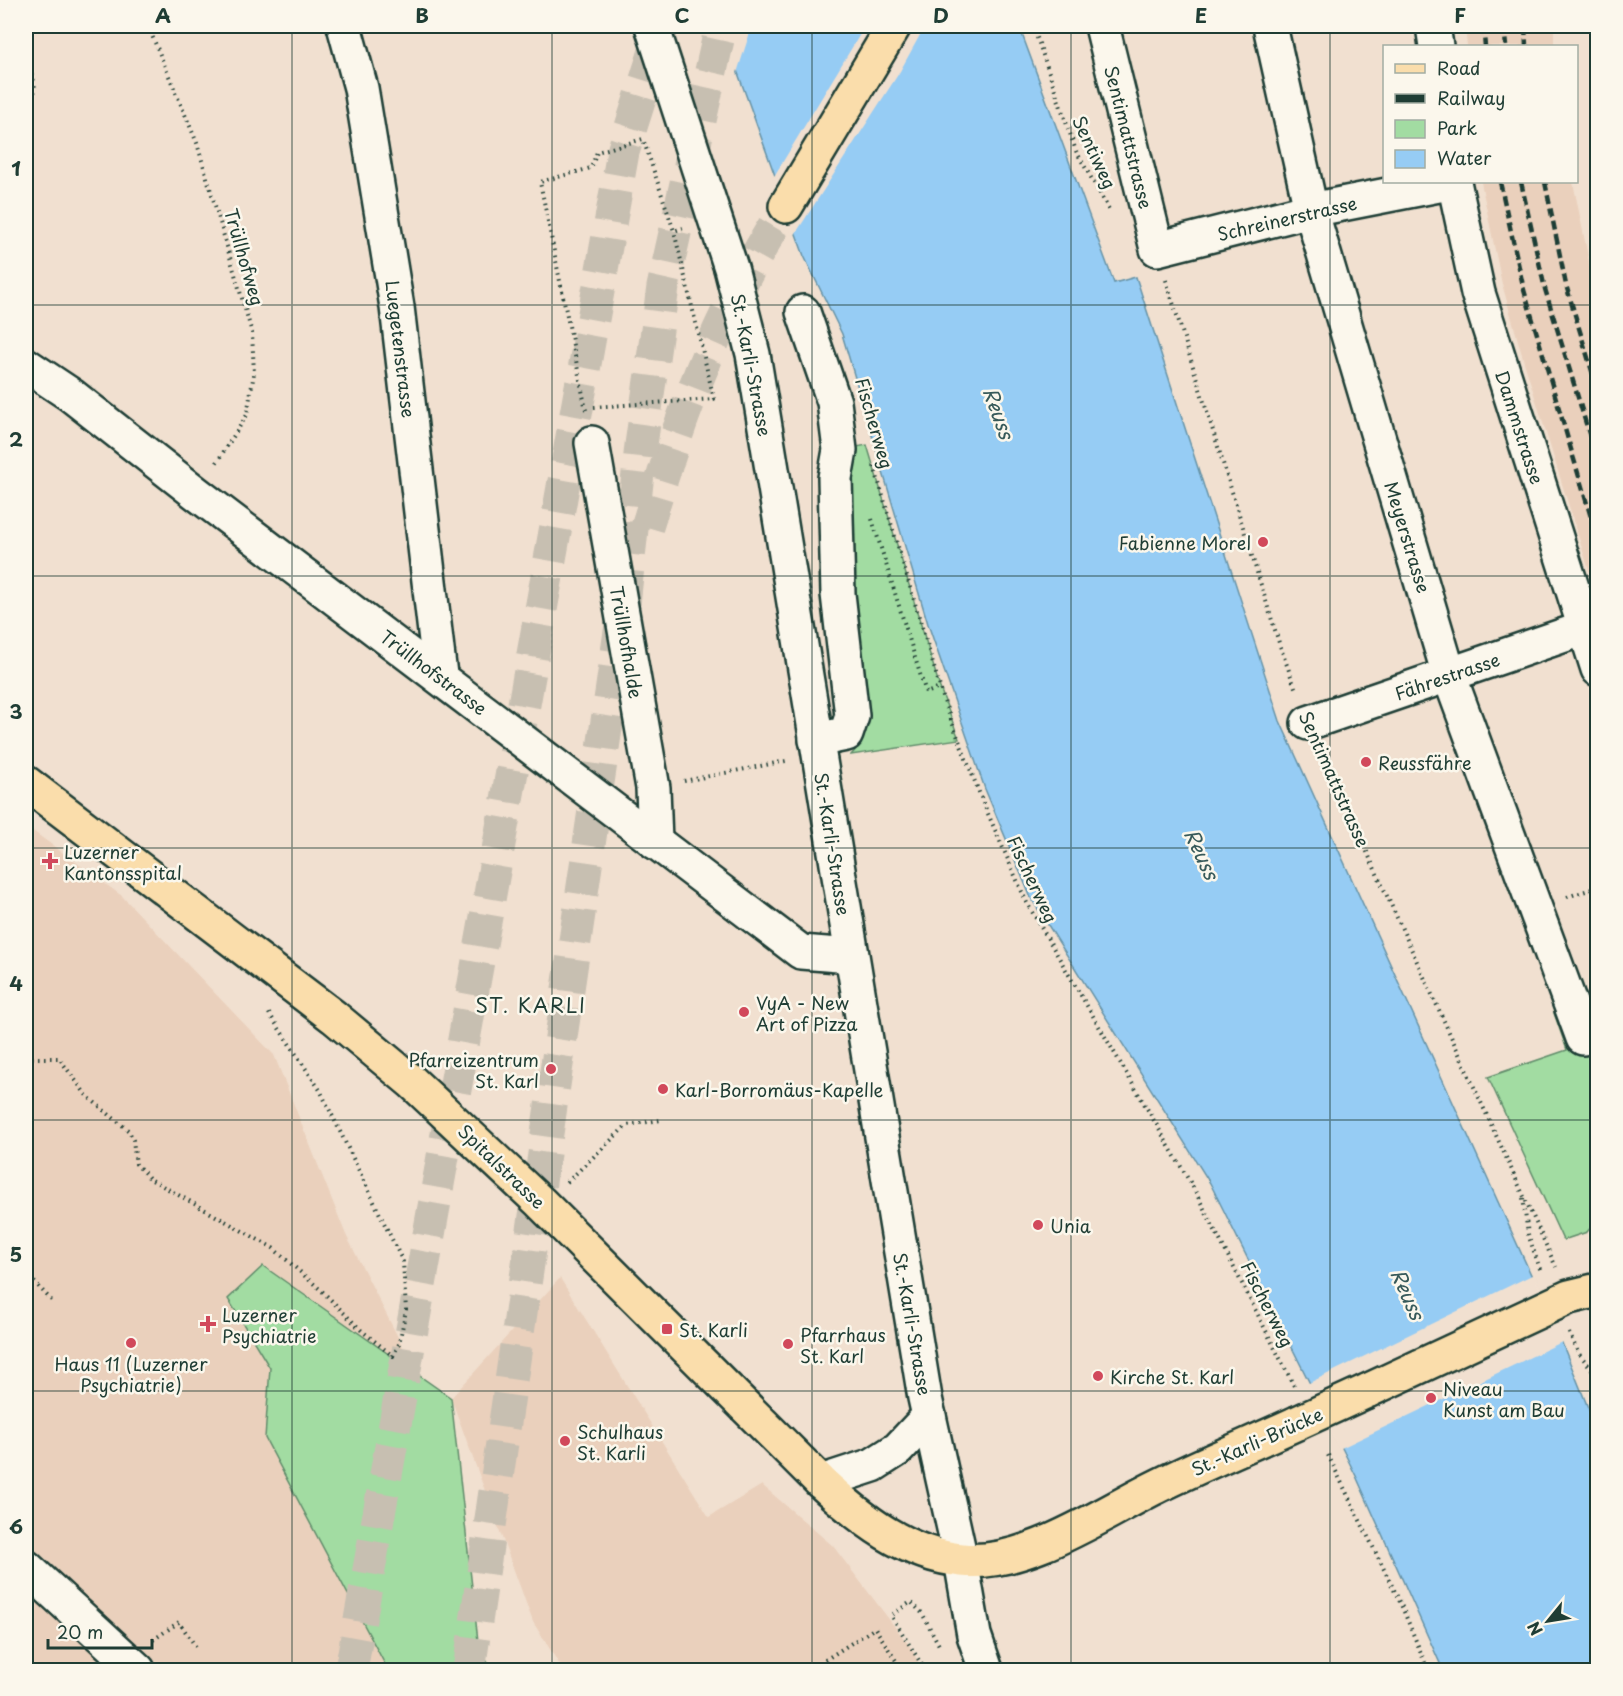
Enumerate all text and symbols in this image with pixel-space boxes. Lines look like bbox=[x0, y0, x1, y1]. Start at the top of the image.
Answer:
text: A bbox=[155, 0, 171, 30]
text: B bbox=[415, 0, 429, 30]
text: C bbox=[674, 0, 690, 30]
text: D bbox=[933, 0, 949, 30]
text: E bbox=[1195, 0, 1207, 30]
text: F bbox=[1454, 0, 1466, 30]
legend bbox=[1383, 45, 1578, 183]
text: Road bbox=[1437, 54, 1481, 81]
street label: Sentimattstrasse bbox=[1098, 63, 1160, 211]
text: Railway bbox=[1437, 84, 1505, 111]
street label: Sentiweg bbox=[1066, 111, 1124, 193]
text: Park bbox=[1437, 114, 1477, 141]
text: Water bbox=[1437, 144, 1492, 171]
text: 1 bbox=[11, 153, 21, 183]
street label: Schreinerstrasse bbox=[1215, 189, 1359, 247]
street label: Trüllhofweg bbox=[218, 205, 272, 309]
street label: Luegetenstrasse bbox=[379, 279, 423, 419]
street label: St.-Karli-Strasse bbox=[725, 292, 779, 438]
street label: Dammstrasse bbox=[1489, 366, 1551, 488]
street label: Fischerweg bbox=[849, 374, 901, 472]
water label: Reuss bbox=[976, 383, 1023, 445]
text: 2 bbox=[9, 424, 23, 454]
street label: Meyerstrasse bbox=[1378, 478, 1438, 596]
place label: Fabienne Morel bbox=[1118, 529, 1251, 556]
marker: Fabienne Morel bbox=[1256, 535, 1270, 549]
street label: Trüllhofhalde bbox=[604, 584, 650, 701]
street label: Trüllhofstrasse bbox=[375, 623, 493, 721]
street label: Fährestrasse bbox=[1391, 645, 1503, 707]
text: 3 bbox=[9, 696, 23, 726]
street label: Sentimattstrasse bbox=[1293, 706, 1377, 852]
place label: Reussfähre bbox=[1378, 749, 1472, 776]
marker: Reussfähre bbox=[1359, 755, 1373, 769]
street label: St.-Karli-Strasse bbox=[808, 771, 858, 917]
water label: Reuss bbox=[1177, 824, 1227, 886]
street label: Fischerweg bbox=[1001, 831, 1065, 927]
place label: Luzerner Kantonsspital bbox=[64, 838, 182, 886]
marker: Luzerner Kantonsspital bbox=[41, 852, 59, 870]
text: 4 bbox=[9, 968, 23, 998]
place label: VyA - New Art of Pizza bbox=[756, 989, 858, 1037]
district label: ST. KARLI bbox=[475, 990, 587, 1020]
marker: VyA - New Art of Pizza bbox=[737, 1005, 751, 1019]
place label: Pfarreizentrum St. Karl bbox=[408, 1046, 539, 1094]
marker: Pfarreizentrum St. Karl bbox=[544, 1062, 558, 1076]
place label: Karl-Borromäus-Kapelle bbox=[675, 1076, 884, 1103]
marker: Karl-Borromäus-Kapelle bbox=[656, 1082, 670, 1096]
street label: Spitalstrasse bbox=[452, 1117, 552, 1215]
place label: Unia bbox=[1050, 1212, 1091, 1239]
marker: Unia bbox=[1031, 1218, 1045, 1232]
text: 5 bbox=[10, 1239, 22, 1269]
street label: St.-Karli-Strasse bbox=[887, 1251, 939, 1397]
street label: Fischerweg bbox=[1235, 1256, 1301, 1352]
water label: Reuss bbox=[1383, 1264, 1433, 1326]
place label: Luzerner Psychiatrie bbox=[222, 1301, 316, 1349]
marker: Luzerner Psychiatrie bbox=[199, 1315, 217, 1333]
place label: St. Karli bbox=[679, 1316, 748, 1343]
place label: Pfarrhaus St. Karl bbox=[800, 1321, 886, 1369]
marker: St. Karli bbox=[660, 1322, 674, 1336]
marker: Haus 11 (Luzerner Psychiatrie) bbox=[124, 1336, 138, 1350]
marker: Pfarrhaus St. Karl bbox=[781, 1337, 795, 1351]
place label: Haus 11 (Luzerner Psychiatrie) bbox=[54, 1350, 208, 1398]
place label: Kirche St. Karl bbox=[1110, 1363, 1234, 1390]
marker: Kirche St. Karl bbox=[1091, 1369, 1105, 1383]
place label: Niveau Kunst am Bau bbox=[1443, 1375, 1565, 1423]
marker: Niveau Kunst am Bau bbox=[1424, 1391, 1438, 1405]
street label: St.-Karli-Brücke bbox=[1187, 1400, 1327, 1482]
place label: Schulhaus St. Karli bbox=[577, 1418, 663, 1466]
marker: Schulhaus St. Karli bbox=[558, 1434, 572, 1448]
text: 6 bbox=[9, 1511, 23, 1541]
north arrow bbox=[1518, 1591, 1578, 1651]
scale bar bbox=[48, 1612, 152, 1650]
text: 20 m bbox=[57, 1618, 103, 1645]
text: N bbox=[1521, 1618, 1548, 1640]

